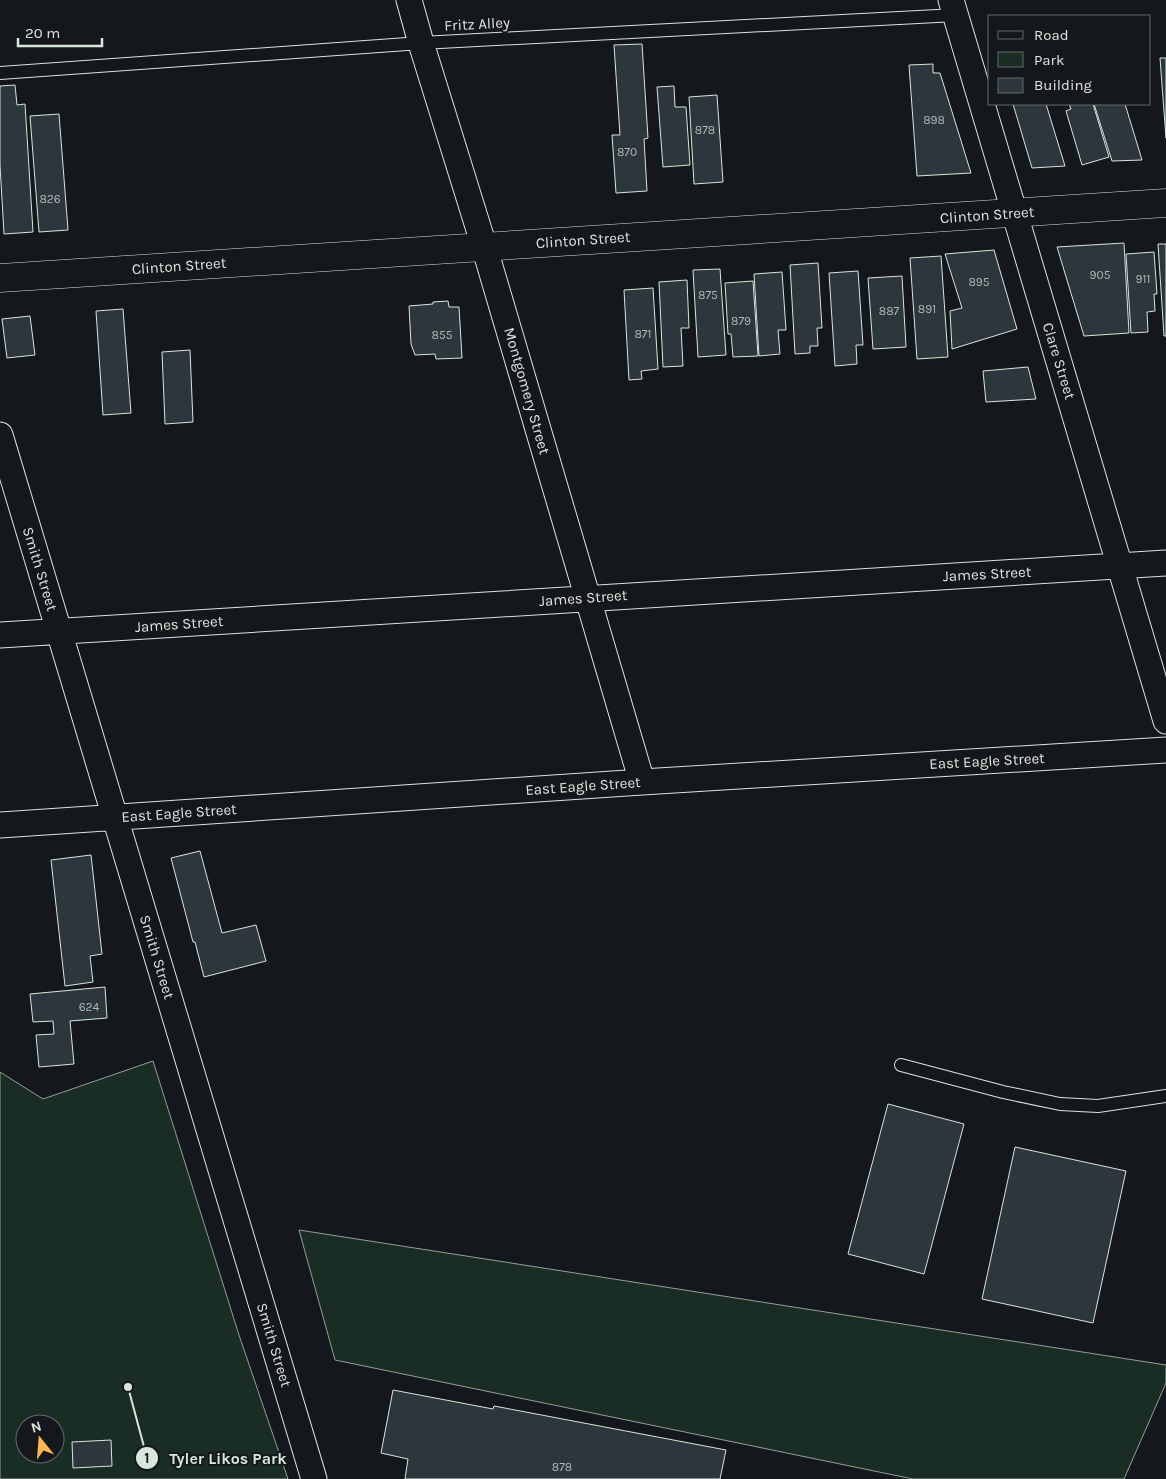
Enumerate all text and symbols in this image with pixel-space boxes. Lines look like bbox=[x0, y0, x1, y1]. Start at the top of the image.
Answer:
street label: Fritz Alley bbox=[444, 13, 510, 35]
scale bar bbox=[18, 15, 101, 47]
legend bbox=[988, 15, 1151, 105]
text: 20 m bbox=[25, 24, 60, 42]
text: Road bbox=[1034, 26, 1069, 44]
text: Park bbox=[1034, 51, 1064, 69]
text: Building bbox=[1034, 76, 1092, 94]
house number: 898 bbox=[923, 113, 945, 127]
house number: 878 bbox=[695, 123, 715, 137]
house number: 870 bbox=[617, 145, 637, 159]
house number: 826 bbox=[39, 192, 61, 206]
street label: Clinton Street bbox=[939, 203, 1035, 227]
street label: Clinton Street bbox=[535, 228, 631, 252]
street label: Clinton Street bbox=[131, 254, 227, 278]
house number: 905 bbox=[1090, 268, 1111, 282]
house number: 911 bbox=[1136, 272, 1150, 286]
house number: 895 bbox=[968, 275, 990, 289]
house number: 875 bbox=[698, 288, 718, 302]
house number: 891 bbox=[918, 302, 936, 316]
house number: 887 bbox=[879, 304, 900, 318]
house number: 879 bbox=[731, 314, 751, 328]
street label: Clare Street bbox=[1039, 320, 1079, 402]
street label: Montgomery Street bbox=[500, 325, 554, 457]
house number: 871 bbox=[635, 327, 651, 341]
house number: 855 bbox=[432, 328, 453, 342]
street label: Smith Street bbox=[19, 525, 61, 614]
street label: James Street bbox=[942, 563, 1032, 585]
street label: James Street bbox=[538, 586, 628, 610]
street label: James Street bbox=[134, 612, 224, 636]
street label: East Eagle Street bbox=[929, 749, 1046, 773]
street label: East Eagle Street bbox=[525, 773, 642, 799]
street label: East Eagle Street bbox=[121, 800, 238, 826]
street label: Smith Street bbox=[136, 913, 178, 1002]
house number: 624 bbox=[79, 1000, 100, 1014]
street label: Smith Street bbox=[253, 1301, 295, 1390]
north arrow bbox=[15, 1414, 65, 1464]
text: N bbox=[29, 1417, 44, 1437]
callout: Tyler Likos Park bbox=[134, 1443, 297, 1474]
text: 1 bbox=[144, 1449, 150, 1467]
text: Tyler Likos Park bbox=[169, 1449, 287, 1468]
house number: 878 bbox=[552, 1460, 572, 1474]

